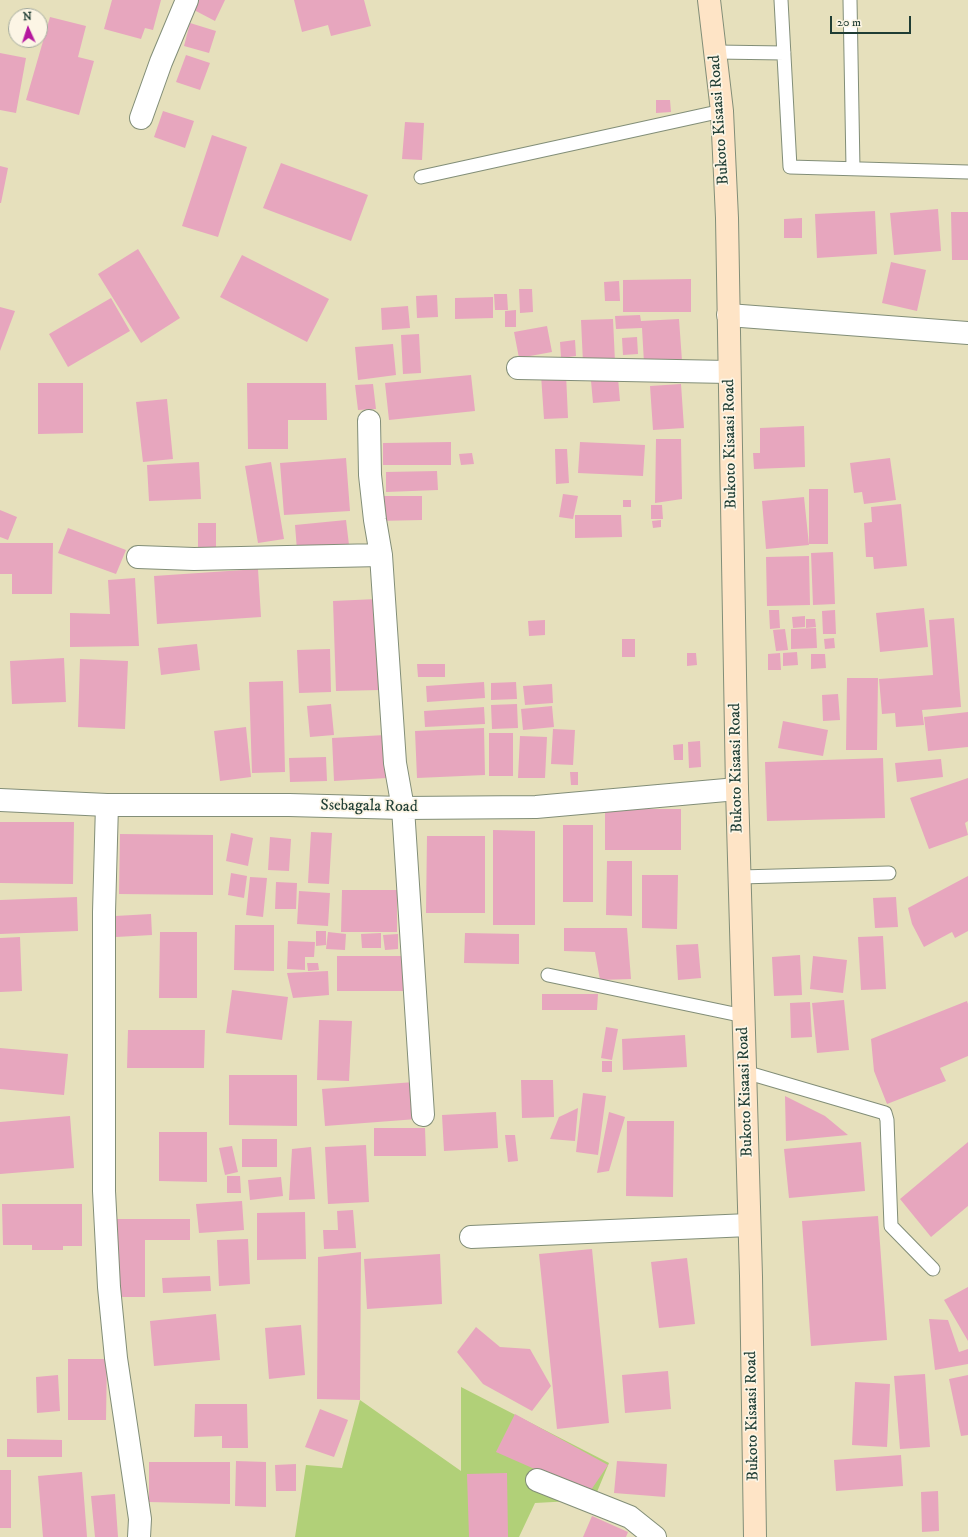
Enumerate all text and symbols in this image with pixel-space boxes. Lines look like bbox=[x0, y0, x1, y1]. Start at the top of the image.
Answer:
north arrow bbox=[8, 8, 48, 48]
scale bar bbox=[832, 8, 913, 34]
text: N bbox=[23, 10, 32, 24]
text: 20 m bbox=[837, 15, 861, 30]
street label: Bukoto Kisaasi Road bbox=[706, 54, 734, 186]
street label: Bukoto Kisaasi Road bbox=[720, 379, 742, 509]
street label: Bukoto Kisaasi Road bbox=[726, 703, 748, 833]
street label: Ssebagala Road bbox=[320, 797, 418, 817]
street label: Bukoto Kisaasi Road bbox=[734, 1027, 758, 1157]
street label: Bukoto Kisaasi Road bbox=[742, 1351, 764, 1481]

